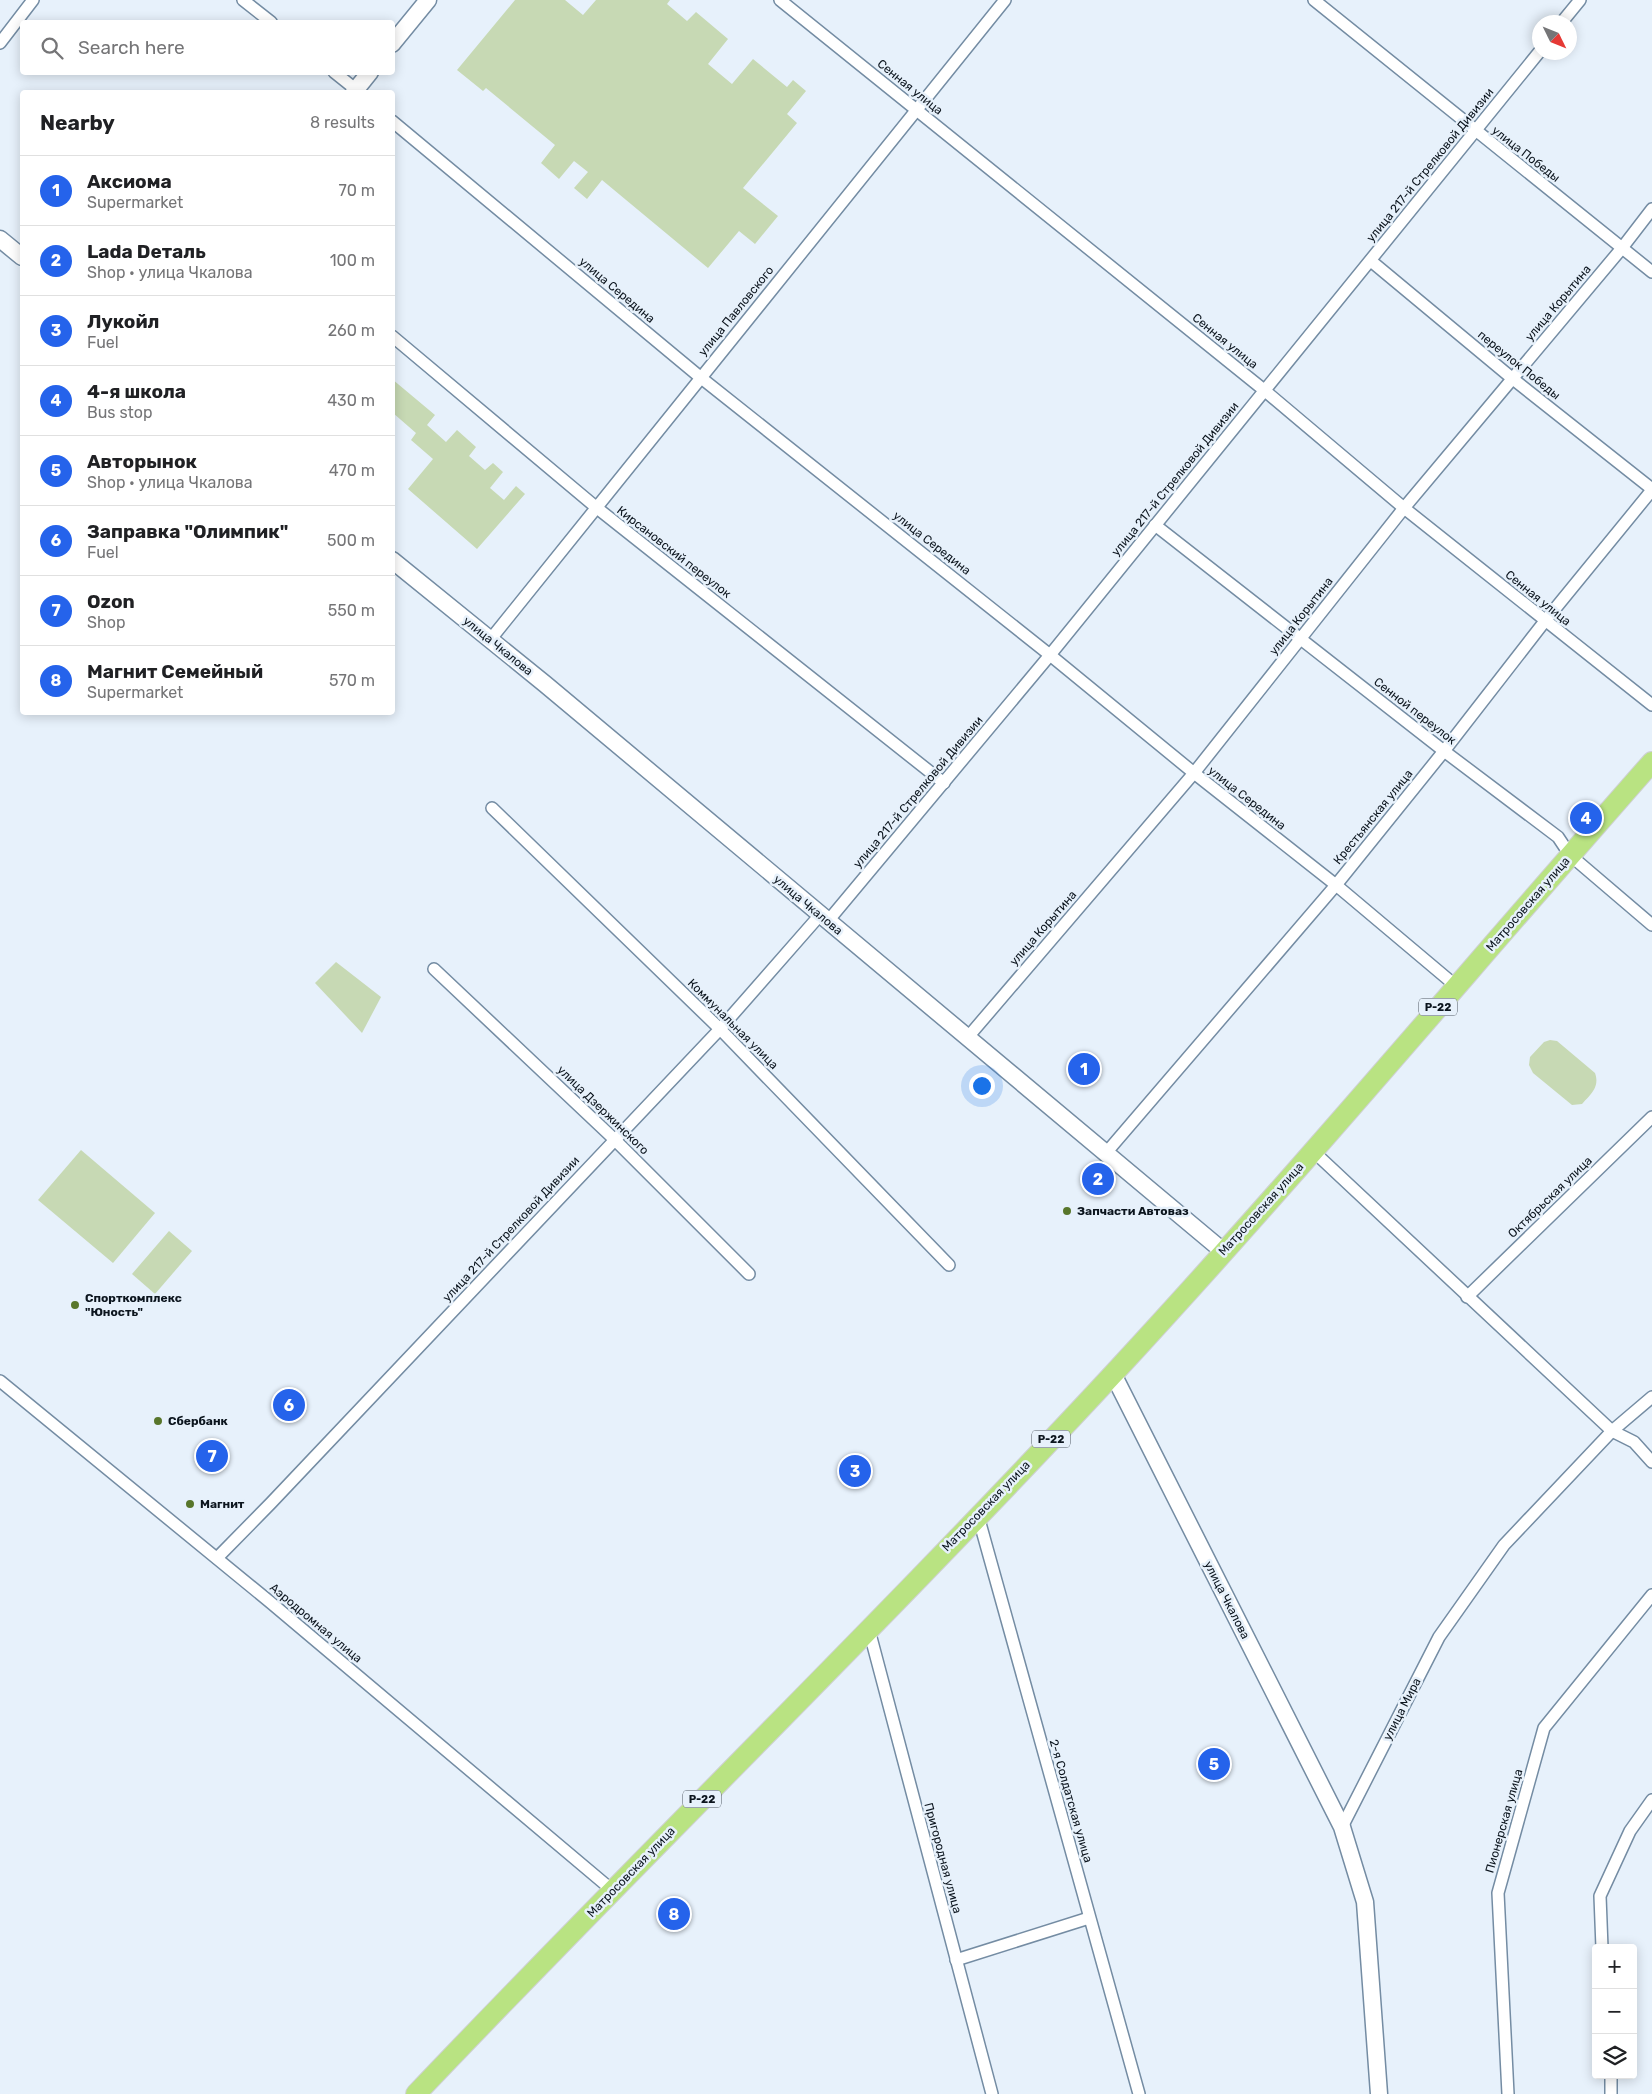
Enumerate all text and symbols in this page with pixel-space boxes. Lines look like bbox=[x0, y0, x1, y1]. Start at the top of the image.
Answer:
north arrow bbox=[1532, 15, 1577, 60]
search box bbox=[20, 20, 395, 75]
icon: search bbox=[38, 34, 66, 62]
text: Search here bbox=[78, 36, 185, 59]
street label: Сенная улица bbox=[875, 56, 945, 118]
street label: улица 217-й Стрелковой Дивизии bbox=[1364, 85, 1496, 245]
text: Nearby bbox=[40, 110, 115, 135]
text: 8 results bbox=[310, 113, 375, 132]
street label: улица Победы bbox=[1489, 123, 1563, 185]
text: Аксиома bbox=[87, 170, 172, 193]
text: 1 bbox=[52, 181, 60, 200]
text: 70 m bbox=[338, 181, 375, 200]
text: Supermarket bbox=[87, 193, 183, 212]
text: Lada Dеталь bbox=[87, 240, 206, 263]
text: 2 bbox=[51, 251, 61, 270]
text: 100 m bbox=[330, 251, 375, 270]
street label: улица Середина bbox=[576, 254, 658, 326]
street label: улица Корытина bbox=[1522, 262, 1594, 344]
text: Shop · улица Чкалова bbox=[87, 263, 253, 282]
street label: улица Павловского bbox=[695, 263, 777, 359]
text: Лукойл bbox=[87, 310, 159, 333]
street label: Сенная улица bbox=[1190, 310, 1260, 372]
text: 3 bbox=[51, 321, 61, 340]
text: 260 m bbox=[328, 321, 375, 340]
street label: переулок Победы bbox=[1475, 328, 1563, 402]
text: Fuel bbox=[87, 333, 119, 352]
text: 4-я школа bbox=[87, 380, 186, 403]
text: 4 bbox=[51, 391, 61, 410]
text: 430 m bbox=[327, 391, 375, 410]
street label: улица 217-й Стрелковой Дивизии bbox=[1109, 399, 1241, 559]
text: Bus stop bbox=[87, 403, 153, 422]
text: Авторынок bbox=[87, 450, 197, 473]
text: 5 bbox=[51, 461, 61, 480]
text: 470 m bbox=[329, 461, 375, 480]
text: Shop · улица Чкалова bbox=[87, 473, 253, 492]
street label: Кирсановский переулок bbox=[614, 503, 734, 601]
street label: улица Середина bbox=[890, 508, 974, 578]
text: Заправка "Олимпик" bbox=[87, 520, 288, 543]
text: 6 bbox=[51, 531, 61, 550]
text: 500 m bbox=[327, 531, 375, 550]
text: Fuel bbox=[87, 543, 119, 562]
street label: Сенная улица bbox=[1503, 567, 1573, 629]
street label: улица Корытина bbox=[1266, 574, 1336, 658]
text: Ozon bbox=[87, 590, 135, 613]
text: 7 bbox=[51, 601, 61, 620]
text: 550 m bbox=[328, 601, 375, 620]
text: Shop bbox=[87, 613, 125, 632]
street label: улица Чкалова bbox=[460, 614, 536, 678]
text: Магнит Семейный bbox=[87, 660, 263, 683]
text: 8 bbox=[51, 671, 61, 690]
text: 570 m bbox=[329, 671, 375, 690]
street label: Сенной переулок bbox=[1371, 675, 1459, 748]
text: Supermarket bbox=[87, 683, 183, 702]
street label: улица 217-й Стрелковой Дивизии bbox=[850, 713, 986, 871]
street label: улица Середина bbox=[1205, 763, 1289, 833]
street label: Крестьянская улица bbox=[1330, 767, 1416, 867]
pin: 4 bbox=[1570, 799, 1602, 837]
street label: Матросовская улица bbox=[1483, 854, 1573, 954]
street label: улица Чкалова bbox=[771, 872, 845, 938]
street label: улица Корытина bbox=[1007, 888, 1079, 968]
street label: Коммунальная улица bbox=[685, 976, 781, 1072]
road number: Р-22 bbox=[1419, 999, 1457, 1016]
pin: 1 bbox=[1068, 1050, 1100, 1088]
street label: улица Дзержинского bbox=[554, 1063, 652, 1157]
your location bbox=[969, 1073, 995, 1099]
street label: улица 217-й Стрелковой Дивизии bbox=[440, 1153, 582, 1305]
street label: Октябрьская улица bbox=[1505, 1153, 1595, 1241]
pin: 2 bbox=[1082, 1160, 1114, 1198]
street label: Матросовская улица bbox=[1216, 1160, 1306, 1258]
place label: Запчасти Автоваз bbox=[1077, 1204, 1189, 1218]
marker: Запчасти Автоваз bbox=[1061, 1205, 1073, 1217]
place label: Спорткомплекс "Юность" bbox=[85, 1291, 182, 1319]
marker: Спорткомплекс "Юность" bbox=[69, 1299, 81, 1311]
pin: 6 bbox=[273, 1386, 305, 1424]
place label: Сбербанк bbox=[168, 1414, 229, 1428]
marker: Сбербанк bbox=[152, 1415, 164, 1427]
road number: Р-22 bbox=[1032, 1430, 1070, 1448]
pin: 7 bbox=[196, 1437, 228, 1475]
pin: 3 bbox=[839, 1452, 871, 1490]
street label: Матросовская улица bbox=[939, 1458, 1033, 1554]
place label: Магнит bbox=[200, 1497, 245, 1511]
marker: Магнит bbox=[184, 1498, 196, 1510]
street label: улица Чкалова bbox=[1201, 1559, 1253, 1641]
street label: Аэродромная улица bbox=[267, 1580, 365, 1666]
street label: улица Мира bbox=[1380, 1675, 1424, 1743]
street label: 2-я Солдатская улица bbox=[1047, 1738, 1095, 1864]
pin: 5 bbox=[1198, 1745, 1230, 1783]
street label: Пионерская улица bbox=[1482, 1767, 1526, 1875]
road number: Р-22 bbox=[683, 1790, 721, 1808]
street label: Пригородная улица bbox=[921, 1801, 965, 1915]
street label: Матросовская улица bbox=[584, 1824, 678, 1920]
pin: 8 bbox=[658, 1895, 690, 1933]
map controls bbox=[1592, 1944, 1637, 2079]
button: + bbox=[1592, 1944, 1637, 1989]
button: − bbox=[1592, 1989, 1637, 2034]
button: layers bbox=[1592, 2034, 1637, 2079]

